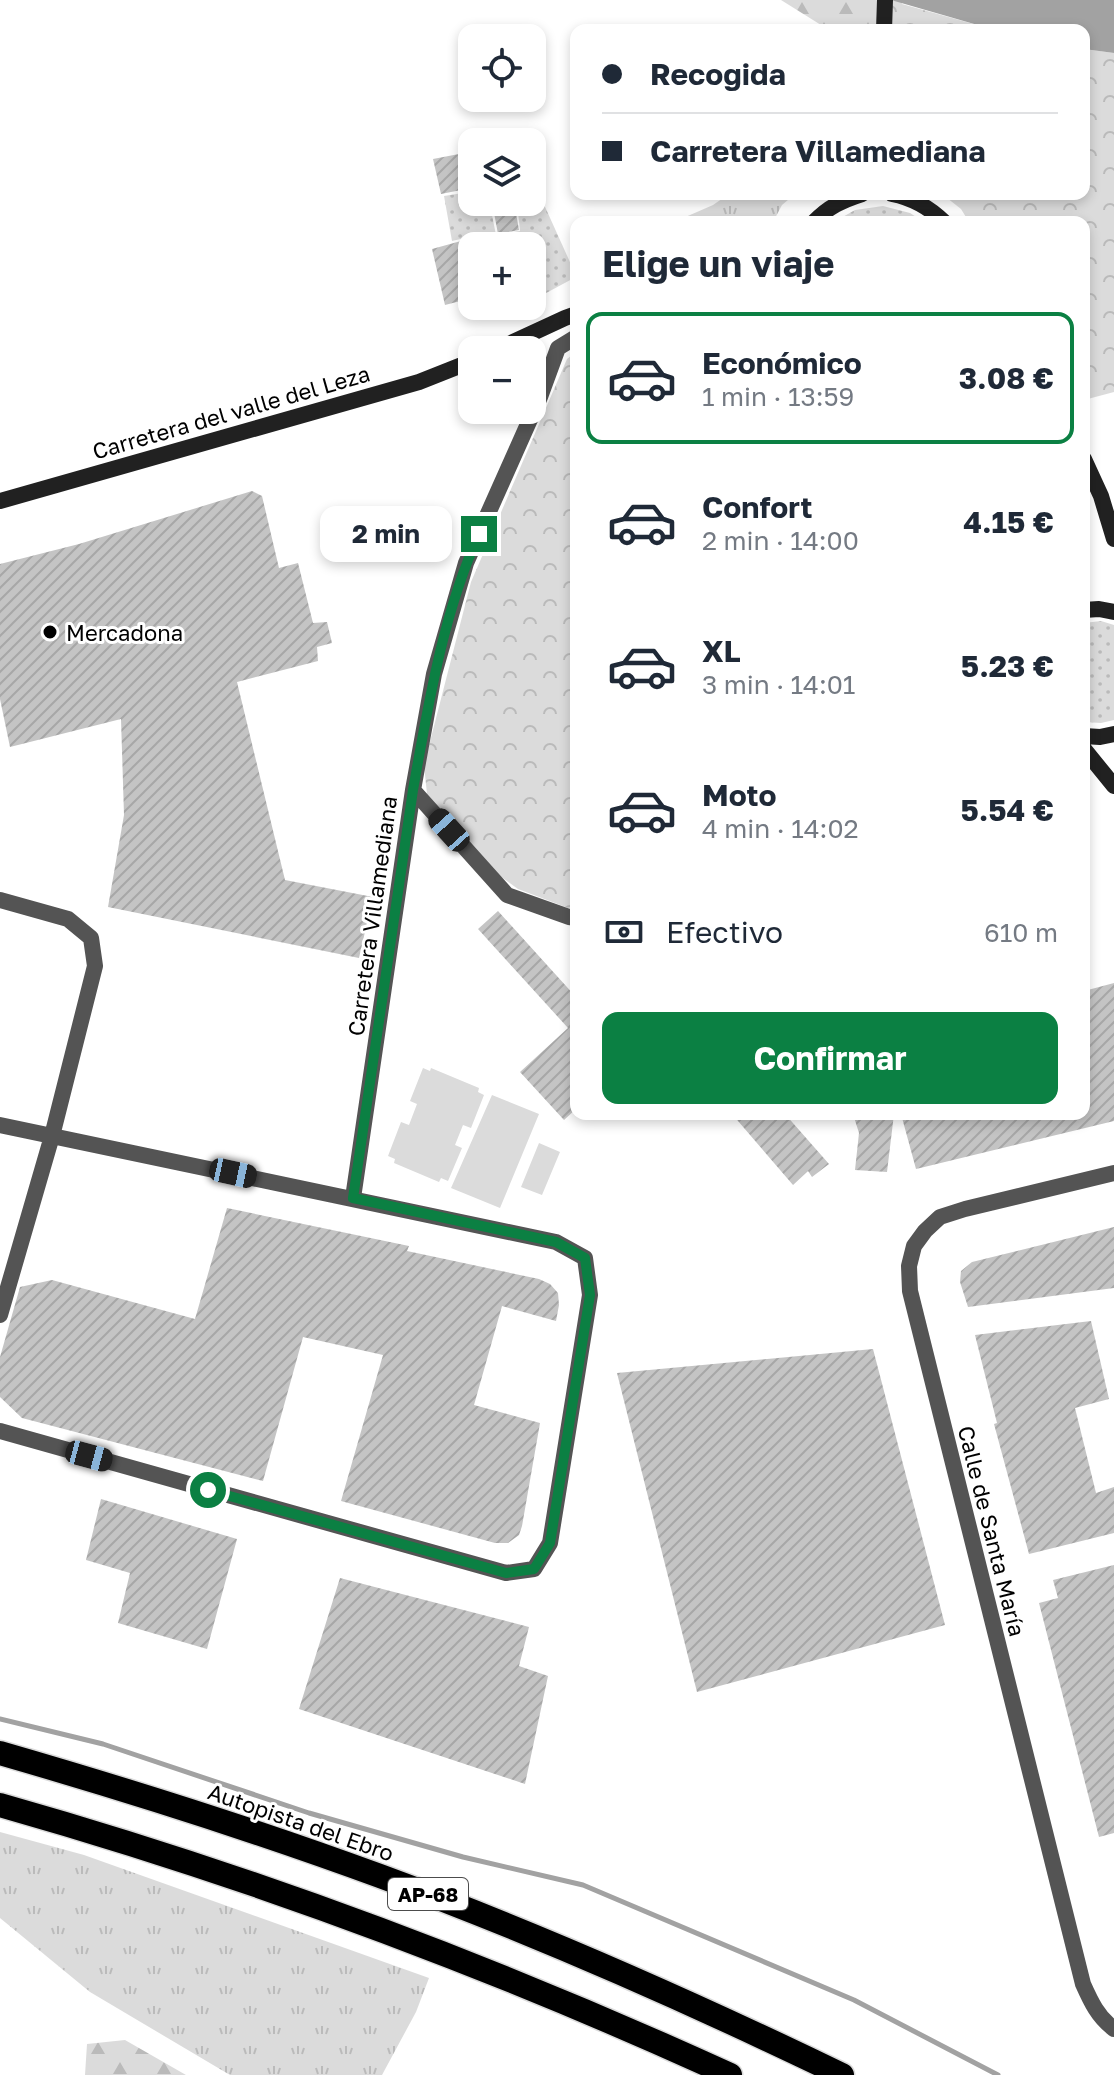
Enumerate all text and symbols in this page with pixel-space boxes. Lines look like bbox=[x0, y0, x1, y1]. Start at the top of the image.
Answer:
map controls bbox=[458, 24, 546, 424]
button: locate bbox=[458, 24, 546, 112]
text: Recogida bbox=[650, 56, 786, 92]
button: layers bbox=[458, 128, 546, 216]
text: Carretera Villamediana bbox=[650, 133, 986, 169]
button: + bbox=[458, 232, 546, 320]
text: Elige un viaje bbox=[602, 242, 834, 285]
button: − bbox=[458, 336, 546, 424]
icon: car bbox=[606, 342, 678, 414]
text: Económico bbox=[702, 345, 862, 381]
street label: Carretera del valle del Leza bbox=[89, 359, 373, 465]
text: 3.08 € bbox=[959, 360, 1054, 396]
text: 1 min · 13:59 bbox=[702, 381, 854, 412]
icon: car bbox=[606, 486, 678, 558]
text: Confort bbox=[702, 489, 813, 525]
text: 4.15 € bbox=[963, 504, 1054, 540]
callout: 2 min bbox=[319, 506, 451, 562]
route end bbox=[461, 516, 497, 552]
text: 2 min bbox=[352, 518, 420, 549]
text: 2 min · 14:00 bbox=[702, 525, 859, 556]
place label: Mercadona bbox=[66, 619, 183, 646]
marker: Mercadona bbox=[41, 623, 59, 641]
icon: car bbox=[606, 630, 678, 702]
text: XL bbox=[702, 633, 741, 669]
text: 5.23 € bbox=[961, 648, 1054, 684]
text: 3 min · 14:01 bbox=[702, 669, 855, 700]
icon: car bbox=[606, 774, 678, 846]
text: Moto bbox=[702, 777, 777, 813]
text: 5.54 € bbox=[960, 792, 1054, 828]
street label: Carretera Villamediana bbox=[342, 794, 402, 1038]
car bbox=[424, 804, 474, 856]
text: 4 min · 14:02 bbox=[702, 813, 859, 844]
icon: cash bbox=[602, 910, 646, 954]
text: Efectivo bbox=[666, 914, 783, 950]
text: 610 m bbox=[984, 917, 1058, 948]
button: Confirmar bbox=[602, 1012, 1058, 1104]
car bbox=[207, 1156, 259, 1190]
street label: Calle de Santa María bbox=[953, 1423, 1031, 1639]
car bbox=[63, 1438, 115, 1474]
route start bbox=[190, 1472, 226, 1508]
street label: Autopista del Ebro bbox=[205, 1778, 397, 1866]
road number: AP-68 bbox=[388, 1878, 468, 1910]

